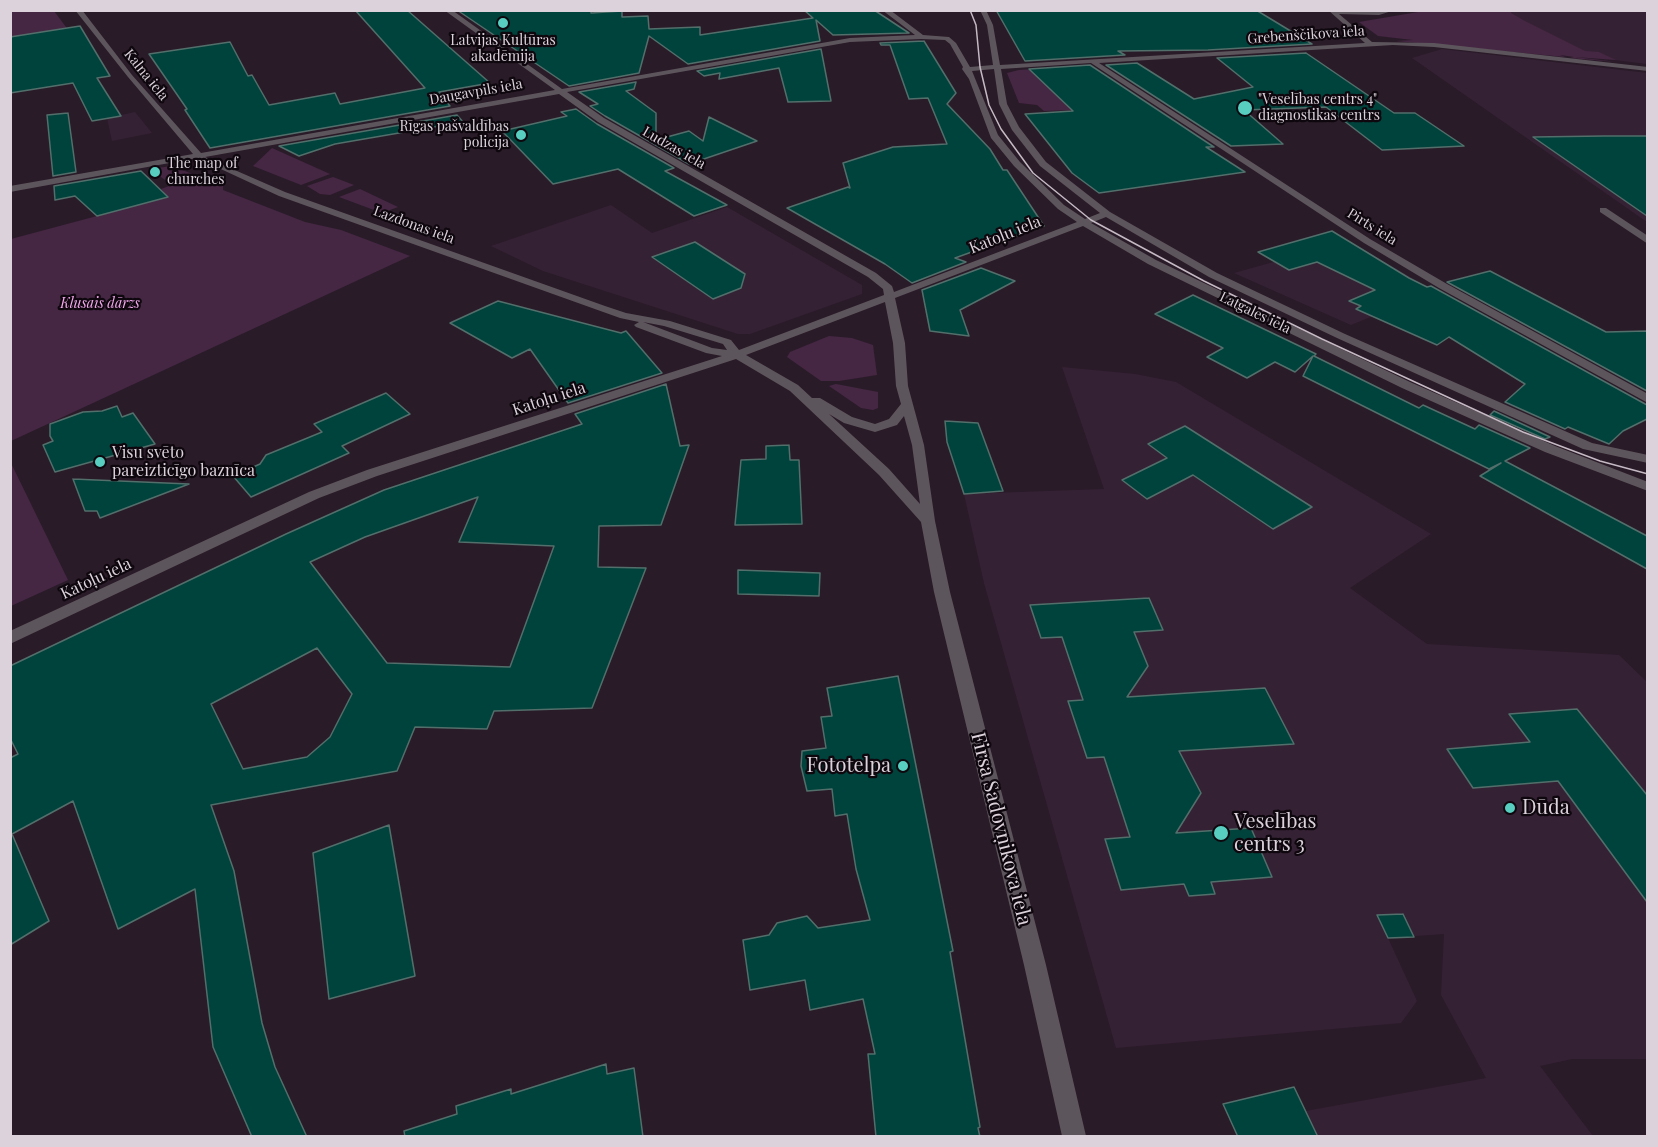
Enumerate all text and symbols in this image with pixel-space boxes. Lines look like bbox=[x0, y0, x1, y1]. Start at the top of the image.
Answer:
marker: Latvijas Kultūras akadēmija bbox=[496, 16, 510, 30]
street label: Grebenščikova iela bbox=[1247, 23, 1365, 47]
place label: Latvijas Kultūras akadēmija bbox=[450, 33, 556, 66]
street label: Kalna iela bbox=[120, 46, 172, 104]
street label: Daugavpils iela bbox=[428, 76, 524, 108]
place label: "Veselības centrs 4" diagnostikas centrs bbox=[1258, 92, 1380, 124]
marker: "Veselības centrs 4" diagnostikas centrs bbox=[1236, 99, 1254, 117]
place label: Rīgas pašvaldības policija bbox=[400, 119, 509, 152]
street label: Ludzas iela bbox=[639, 123, 709, 173]
marker: Rīgas pašvaldības policija bbox=[514, 128, 528, 142]
place label: The map of churches bbox=[167, 156, 238, 188]
marker: The map of churches bbox=[148, 165, 162, 179]
street label: Lazdonas iela bbox=[371, 203, 457, 247]
street label: Pirts iela bbox=[1344, 205, 1400, 249]
street label: Katoļu iela bbox=[966, 212, 1044, 258]
street label: Latgales iela bbox=[1217, 289, 1293, 337]
park label: Klusais dārzs bbox=[60, 296, 140, 312]
street label: Katoļu iela bbox=[510, 378, 588, 420]
place label: Visu svēto pareizticīgo baznīca bbox=[112, 443, 255, 481]
marker: Visu svēto pareizticīgo baznīca bbox=[93, 455, 107, 469]
street label: Katoļu iela bbox=[58, 554, 134, 604]
street label: Firsa Sadovņikova iela bbox=[965, 730, 1037, 928]
place label: Fototelpa bbox=[807, 754, 891, 778]
marker: Fototelpa bbox=[896, 759, 910, 773]
place label: Dūda bbox=[1522, 796, 1570, 820]
marker: Dūda bbox=[1503, 801, 1517, 815]
place label: Veselības centrs 3 bbox=[1234, 810, 1316, 857]
marker: Veselības centrs 3 bbox=[1212, 824, 1230, 842]

